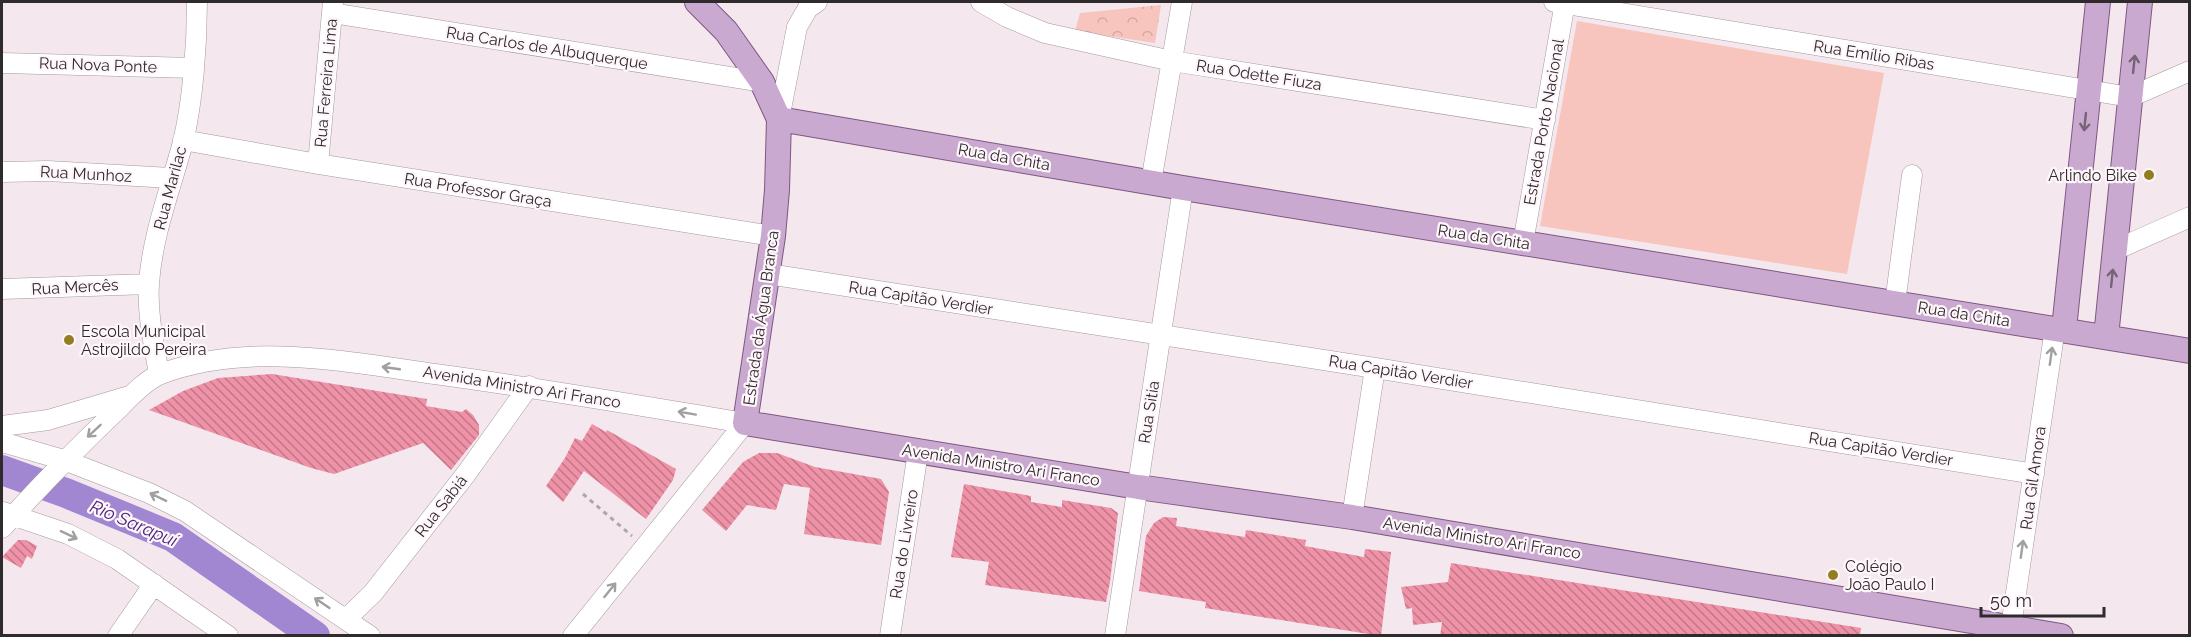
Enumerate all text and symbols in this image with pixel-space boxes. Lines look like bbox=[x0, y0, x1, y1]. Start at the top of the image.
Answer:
street label: Rua Ferreira Lima bbox=[311, 18, 341, 148]
street label: Rua Carlos de Albuquerque bbox=[445, 23, 649, 73]
street label: Rua Emílio Ribas bbox=[1812, 36, 1936, 74]
street label: Estrada Porto Nacional bbox=[1520, 37, 1568, 207]
street label: Rua Nova Ponte bbox=[39, 53, 157, 77]
one-way arrow bbox=[2129, 54, 2140, 74]
street label: Rua Odette Fiuza bbox=[1195, 56, 1323, 94]
one-way arrow bbox=[2079, 112, 2090, 132]
street label: Rua da Chita bbox=[956, 140, 1052, 174]
street label: Rua Marilac bbox=[150, 144, 190, 232]
street label: Rua Munhoz bbox=[40, 162, 133, 186]
place label: Arlindo Bike bbox=[2048, 166, 2137, 185]
marker: Arlindo Bike bbox=[2142, 168, 2156, 182]
street label: Rua Professor Graça bbox=[403, 169, 553, 211]
street label: Rua da Chita bbox=[1436, 220, 1532, 254]
street label: Estrada da Água Branca bbox=[738, 229, 783, 407]
one-way arrow bbox=[2107, 269, 2118, 289]
street label: Rua Mercês bbox=[31, 275, 119, 299]
street label: Rua Capitão Verdier bbox=[847, 277, 995, 319]
street label: Rua da Chita bbox=[1916, 297, 2012, 331]
place label: Escola Municipal Astrojildo Pereira bbox=[81, 322, 206, 359]
marker: Escola Municipal Astrojildo Pereira bbox=[62, 333, 76, 347]
one-way arrow bbox=[2045, 346, 2056, 366]
street label: Rua Capitão Verdier bbox=[1327, 351, 1475, 393]
one-way arrow bbox=[382, 362, 401, 373]
street label: Avenida Ministro Ari Franco bbox=[422, 362, 622, 412]
street label: Rua Sitia bbox=[1135, 379, 1163, 445]
one-way arrow bbox=[678, 408, 698, 419]
one-way arrow bbox=[87, 424, 102, 439]
street label: Rua Gil Amora bbox=[2016, 425, 2050, 531]
street label: Rua Capitão Verdier bbox=[1807, 428, 1955, 470]
street label: Avenida Ministro Ari Franco bbox=[901, 440, 1101, 490]
street label: Rua Sabiá bbox=[411, 471, 471, 541]
street label: Rua do Livreiro bbox=[886, 488, 922, 600]
one-way arrow bbox=[149, 491, 167, 503]
water label: Rio Sarapuí bbox=[87, 495, 183, 552]
street label: Avenida Ministro Ari Franco bbox=[1382, 513, 1582, 563]
one-way arrow bbox=[59, 530, 77, 541]
one-way arrow bbox=[2017, 539, 2028, 559]
place label: Colégio João Paulo I bbox=[1845, 557, 1934, 594]
marker: Colégio João Paulo I bbox=[1826, 568, 1840, 582]
scale bar bbox=[1981, 580, 2104, 618]
one-way arrow bbox=[603, 582, 616, 598]
text: 50 m bbox=[1990, 590, 2032, 611]
one-way arrow bbox=[314, 596, 331, 608]

